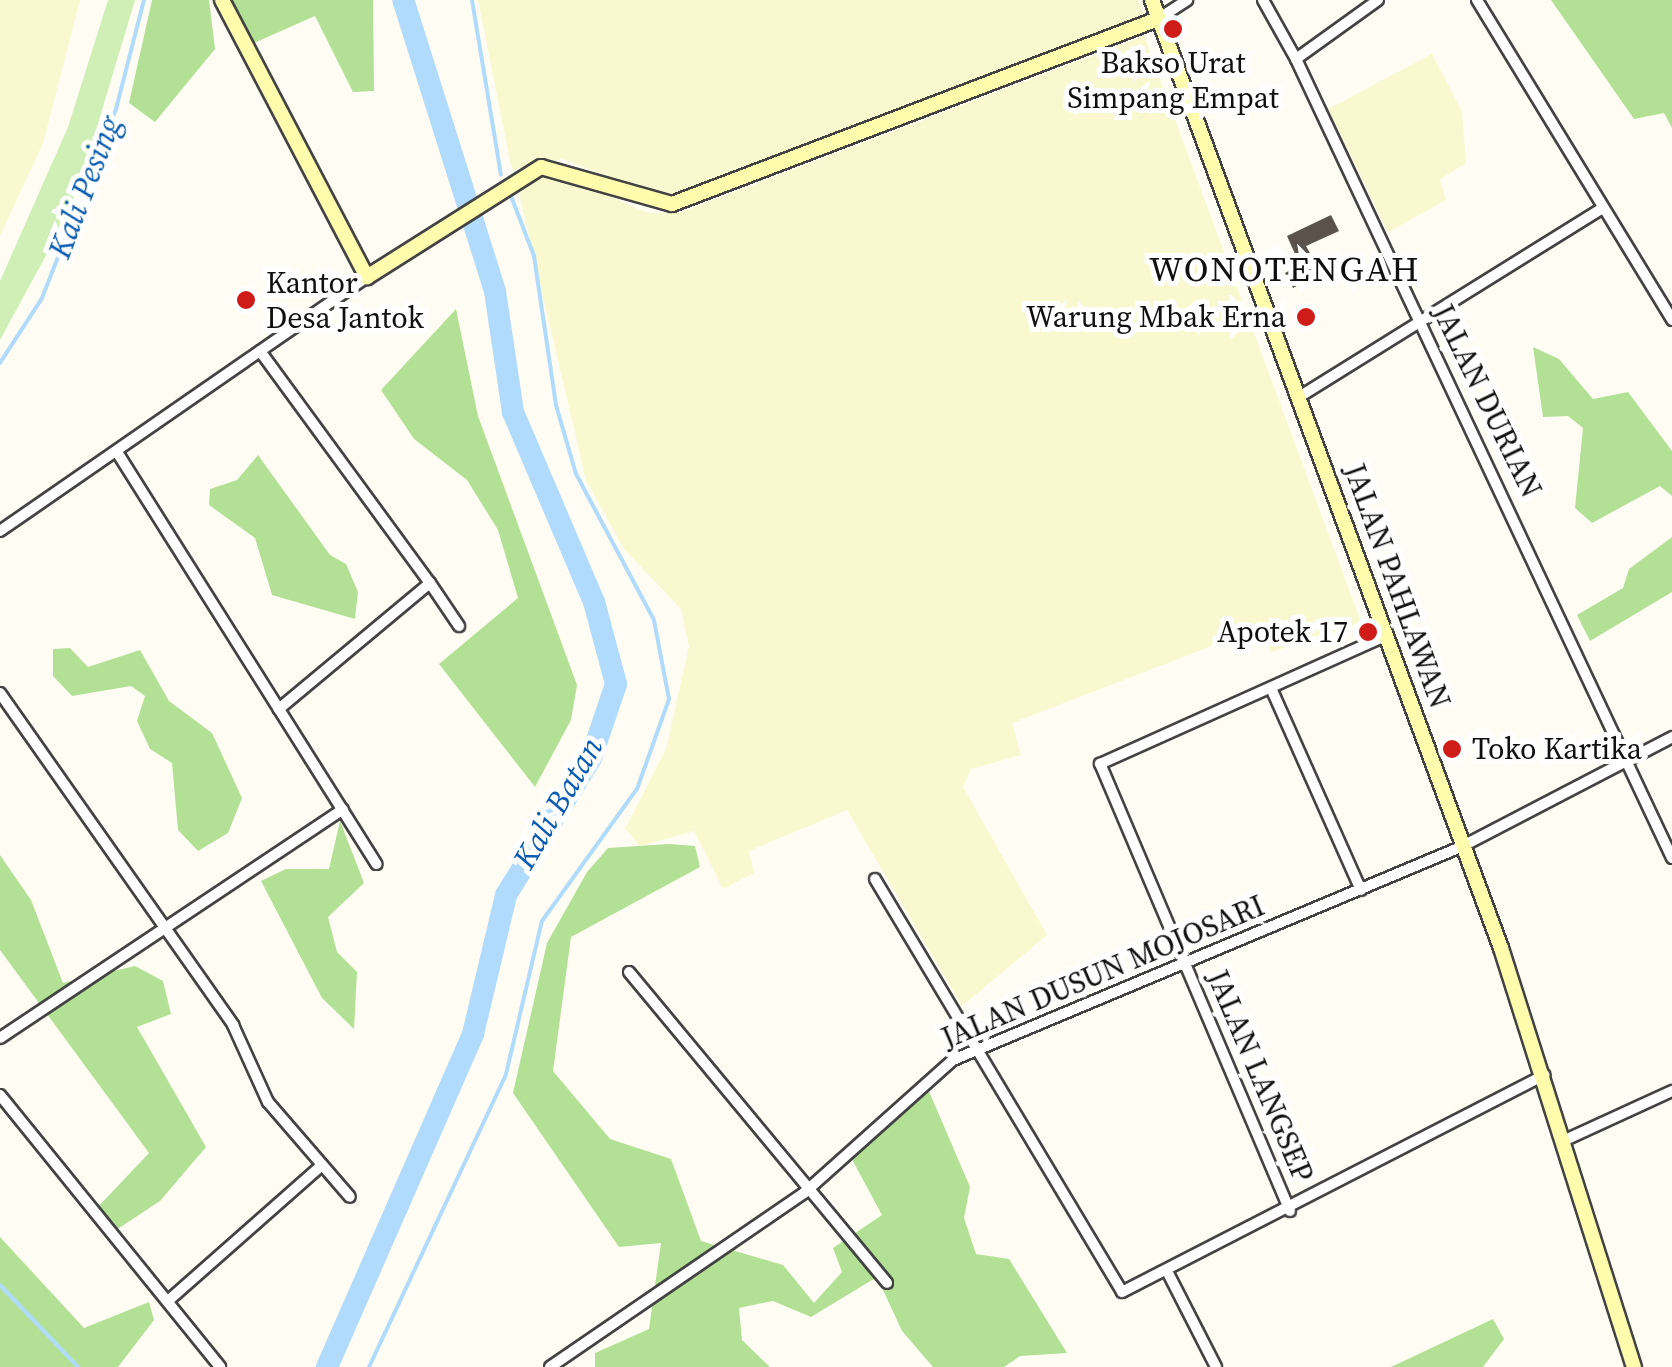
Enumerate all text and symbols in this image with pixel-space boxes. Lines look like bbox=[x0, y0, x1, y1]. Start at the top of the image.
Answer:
marker: Bakso Urat Simpang Empat bbox=[1162, 18, 1184, 40]
place label: Bakso Urat Simpang Empat bbox=[1067, 45, 1279, 116]
water label: Kali Pesing bbox=[40, 110, 130, 264]
district label: WONOTENGAH bbox=[1149, 248, 1421, 290]
place label: Kantor Desa Jantok bbox=[266, 265, 424, 336]
marker: Kantor Desa Jantok bbox=[235, 289, 257, 311]
place label: Warung Mbak Erna bbox=[1026, 299, 1286, 335]
street label: JALAN DURIAN bbox=[1425, 299, 1549, 503]
marker: Warung Mbak Erna bbox=[1295, 306, 1317, 328]
street label: JALAN PAHLAWAN bbox=[1336, 459, 1458, 713]
place label: Apotek 17 bbox=[1217, 614, 1348, 650]
marker: Apotek 17 bbox=[1357, 621, 1379, 643]
water label: Kali Batan bbox=[505, 730, 611, 876]
place label: Toko Kartika bbox=[1472, 731, 1642, 767]
marker: Toko Kartika bbox=[1441, 738, 1463, 760]
street label: JALAN DUSUN MOJOSARI bbox=[936, 888, 1270, 1056]
street label: JALAN LANGSEP bbox=[1199, 965, 1321, 1187]

